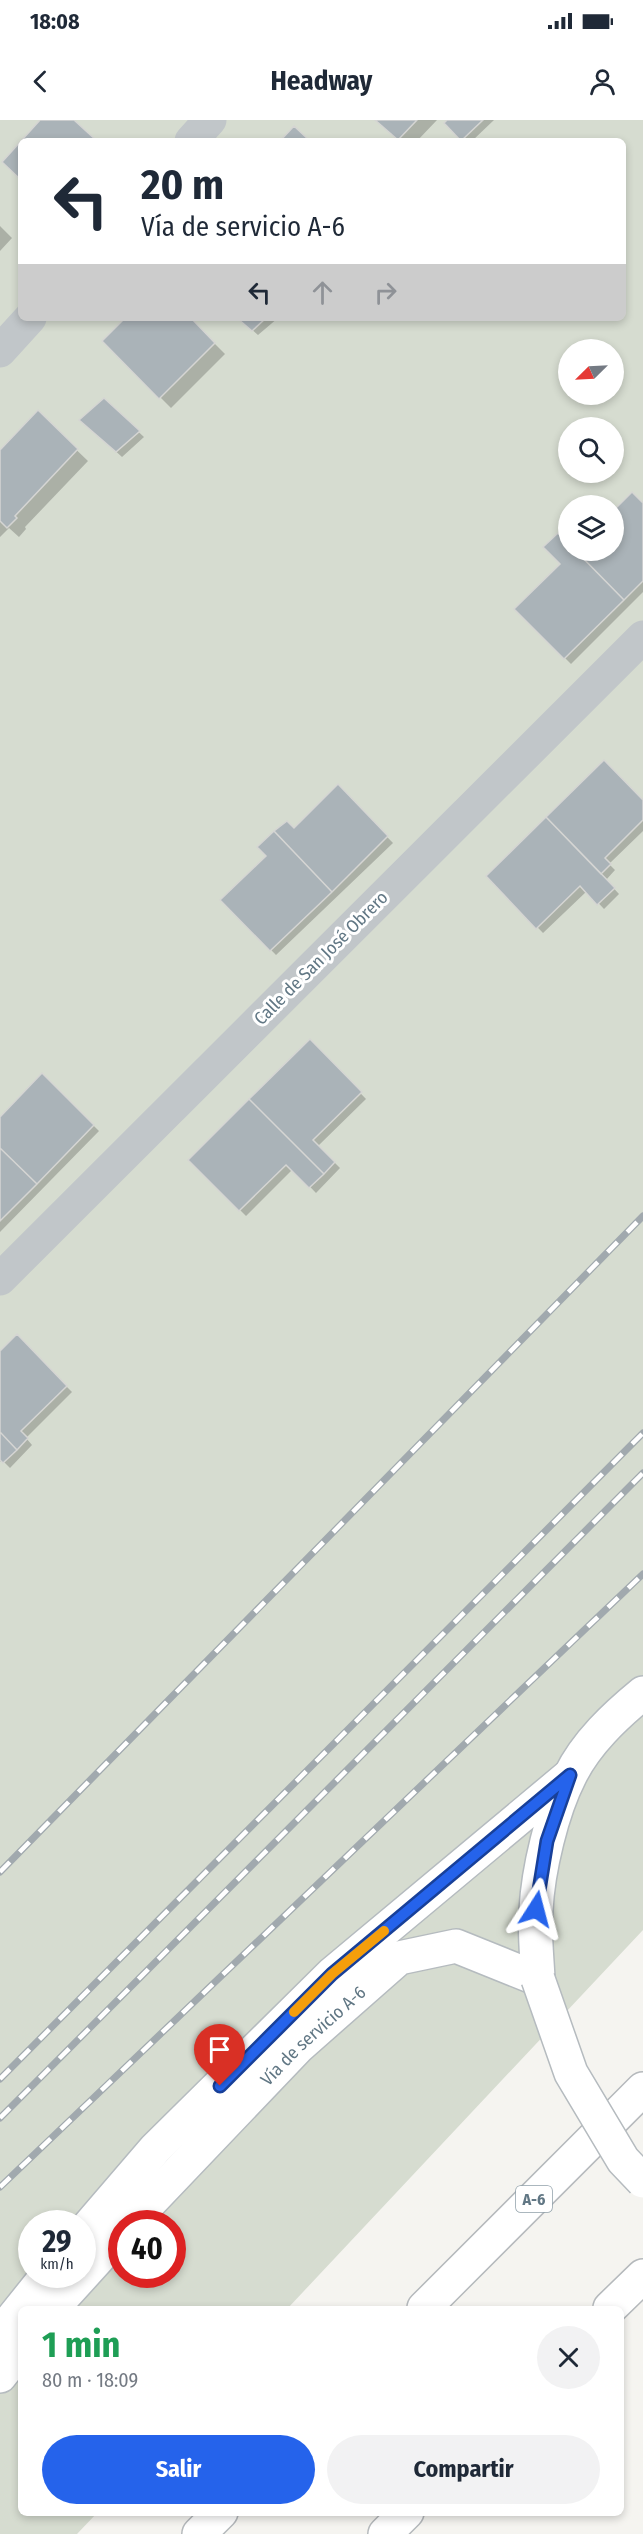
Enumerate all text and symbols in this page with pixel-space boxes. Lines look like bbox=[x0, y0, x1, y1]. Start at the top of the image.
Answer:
text: 18:08 bbox=[30, 8, 80, 35]
icon: back bbox=[24, 65, 57, 98]
text: Headway bbox=[271, 65, 372, 97]
icon: person bbox=[586, 65, 619, 98]
text: 20 m bbox=[141, 160, 224, 210]
icon: left bbox=[42, 162, 120, 240]
text: Vía de servicio A-6 bbox=[141, 211, 345, 243]
icon: left bbox=[243, 276, 276, 309]
icon: ahead bbox=[306, 276, 339, 309]
icon: right bbox=[369, 276, 402, 309]
north arrow bbox=[558, 339, 624, 405]
map controls bbox=[558, 339, 624, 561]
button: search bbox=[558, 417, 624, 483]
button: layers bbox=[558, 495, 624, 561]
street label: Calle de San José Obrero bbox=[249, 886, 393, 1030]
position arrow bbox=[504, 1877, 568, 1941]
street label: Vía de servicio A-6 bbox=[256, 1981, 370, 2090]
pin bbox=[194, 2024, 245, 2086]
icon: arrive bbox=[203, 2033, 236, 2066]
road number: A-6 bbox=[516, 2186, 552, 2212]
speed limit sign: 40 bbox=[108, 2210, 186, 2288]
text: 29 bbox=[42, 2224, 72, 2260]
text: km/h bbox=[40, 2255, 74, 2273]
text: 1 min bbox=[42, 2323, 120, 2367]
button: close bbox=[537, 2326, 600, 2389]
text: 80 m · 18:09 bbox=[42, 2368, 138, 2392]
button: Salir bbox=[42, 2435, 315, 2504]
button: Compartir bbox=[327, 2435, 600, 2504]

